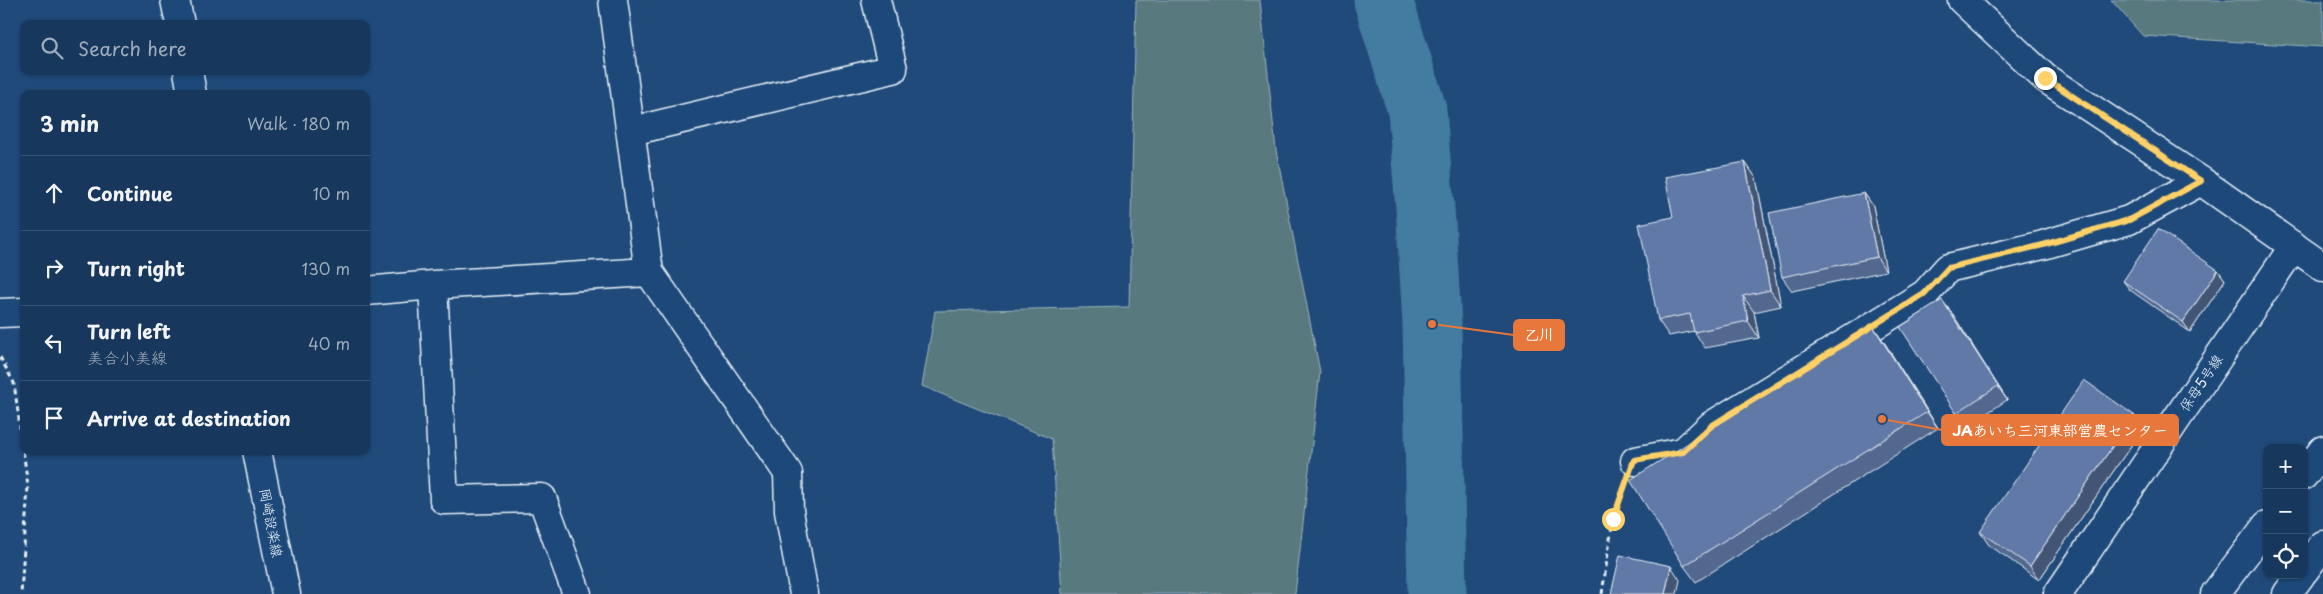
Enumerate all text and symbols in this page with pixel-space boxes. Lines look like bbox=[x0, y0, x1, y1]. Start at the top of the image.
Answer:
search box bbox=[20, 20, 370, 75]
icon: search bbox=[38, 34, 66, 62]
text: Search here bbox=[78, 34, 187, 62]
route end bbox=[2034, 67, 2057, 90]
text: 3 min bbox=[40, 107, 99, 139]
text: Walk · 180 m bbox=[247, 111, 350, 135]
icon: ahead bbox=[40, 179, 68, 207]
text: Continue bbox=[87, 179, 173, 207]
text: 10 m bbox=[313, 181, 350, 205]
icon: right bbox=[40, 254, 68, 282]
text: Turn right bbox=[87, 254, 185, 282]
text: 130 m bbox=[302, 256, 350, 280]
text: Turn left bbox=[87, 317, 171, 345]
callout: 乙川 bbox=[1514, 320, 1564, 350]
text: 乙川 bbox=[1524, 322, 1554, 345]
icon: left bbox=[40, 329, 68, 357]
text: 40 m bbox=[308, 331, 350, 355]
text: 美合小美線 bbox=[87, 345, 167, 369]
street label: 保母5号線 bbox=[2174, 350, 2227, 416]
icon: arrive bbox=[40, 404, 68, 432]
text: Arrive at destination bbox=[87, 404, 291, 432]
callout: JAあいち三河東部営農センター bbox=[1942, 415, 2178, 445]
text: JAあいち三河東部営農センター bbox=[1952, 418, 2168, 441]
map controls bbox=[2263, 444, 2308, 579]
button: + bbox=[2263, 444, 2308, 489]
street label: 岡崎設楽線 bbox=[255, 487, 288, 559]
button: − bbox=[2263, 489, 2308, 534]
route start bbox=[1602, 508, 1625, 531]
button: locate bbox=[2263, 534, 2308, 579]

